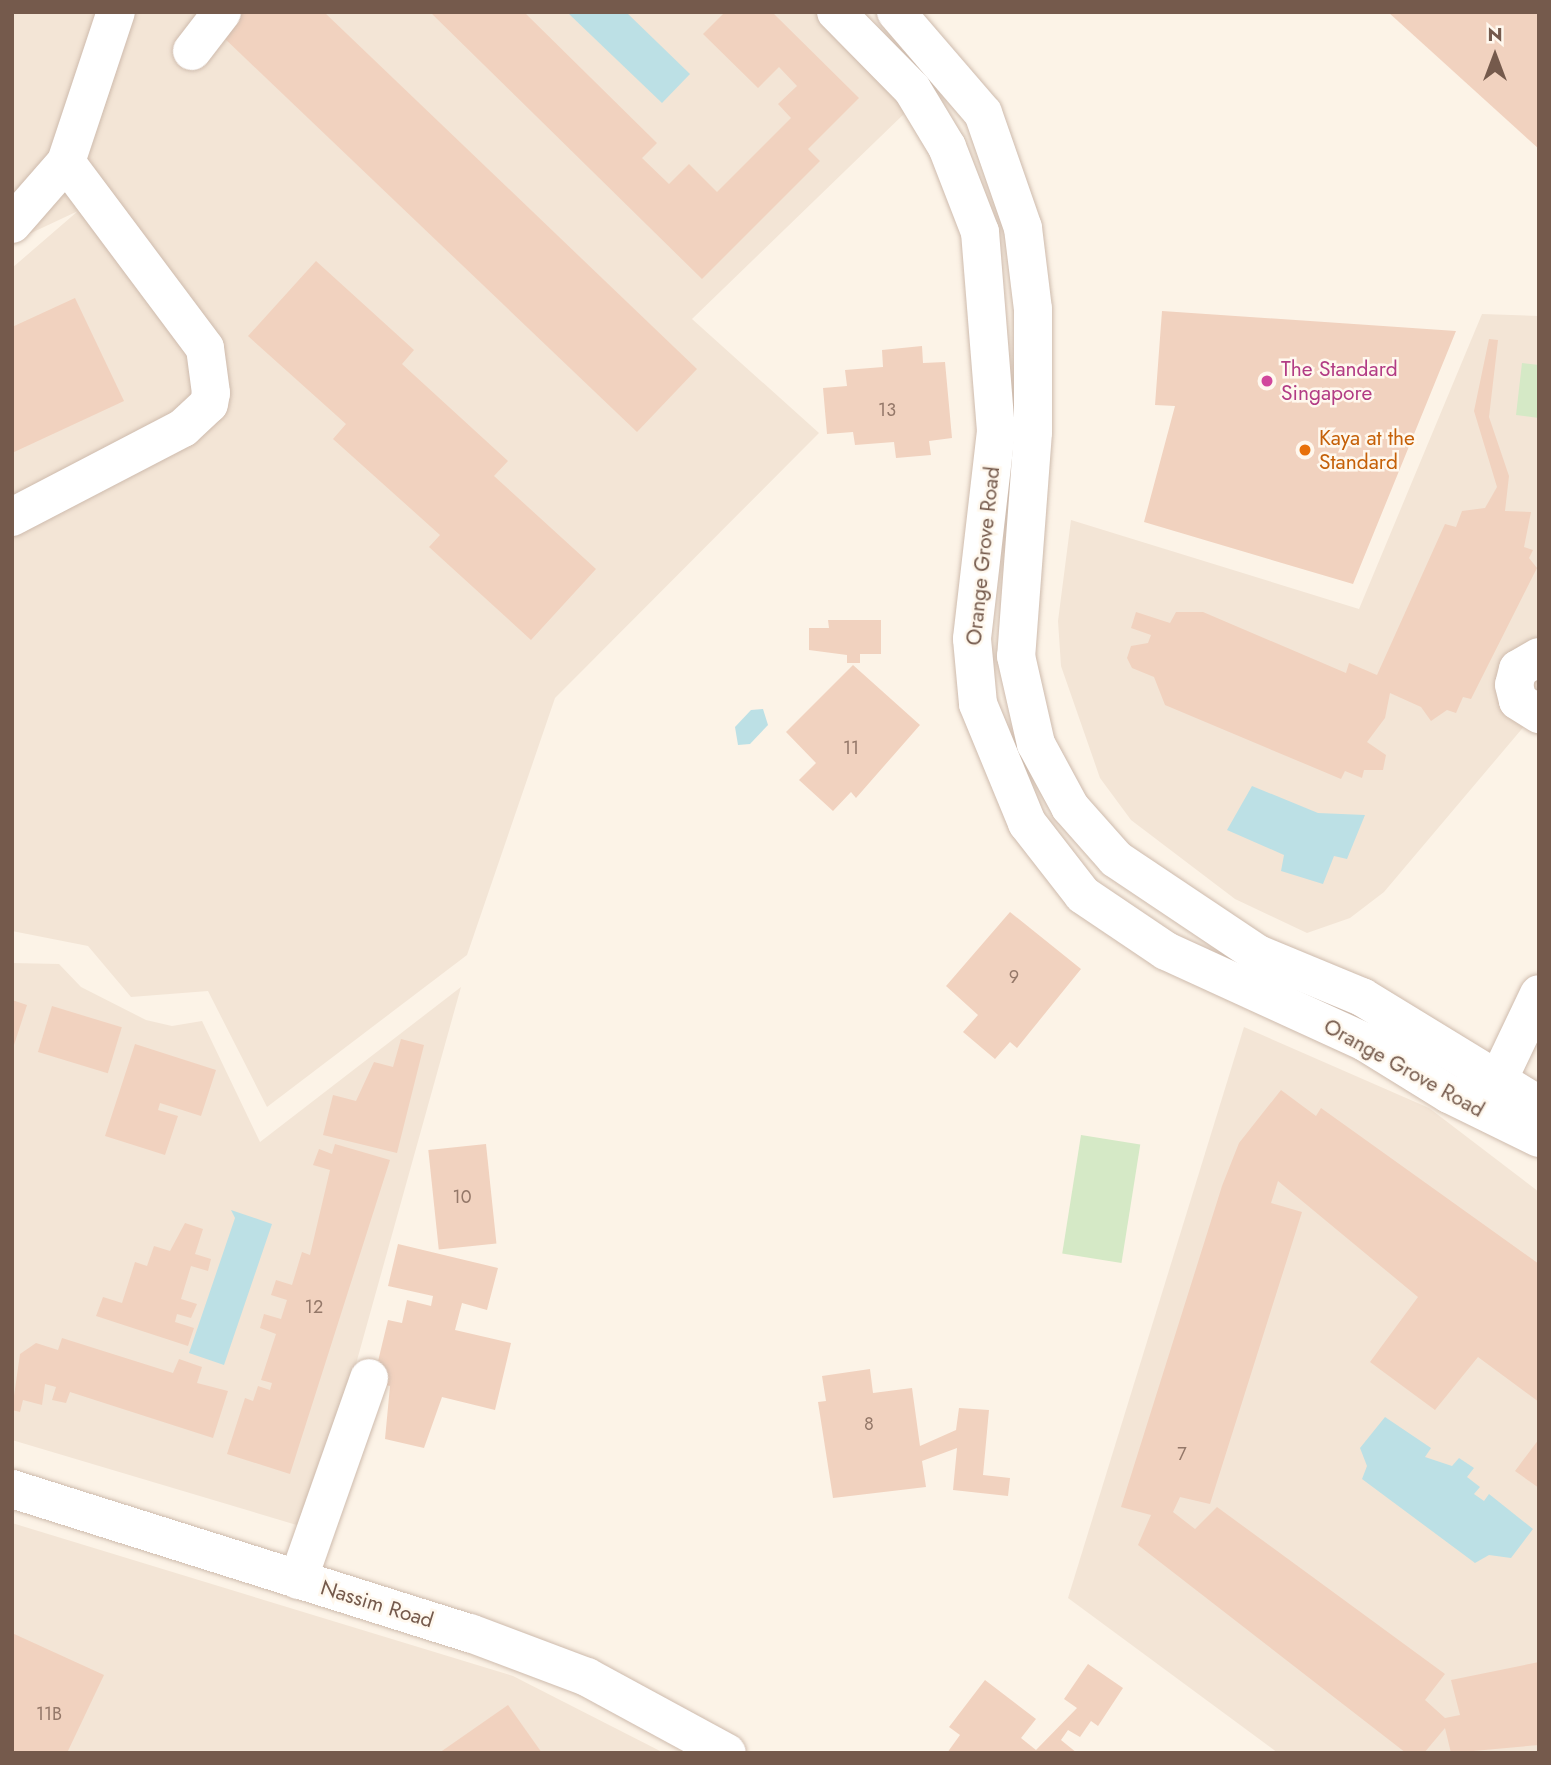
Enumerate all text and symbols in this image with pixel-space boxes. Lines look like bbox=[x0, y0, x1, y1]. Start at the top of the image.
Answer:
north arrow bbox=[1460, 21, 1530, 91]
text: N bbox=[1487, 21, 1503, 48]
place label: The Standard Singapore bbox=[1281, 356, 1398, 406]
marker: The Standard Singapore bbox=[1259, 373, 1275, 389]
house number: 13 bbox=[878, 399, 896, 421]
place label: Kaya at the Standard bbox=[1319, 425, 1415, 475]
marker: Kaya at the Standard bbox=[1297, 442, 1313, 458]
street label: Orange Grove Road bbox=[961, 465, 1005, 647]
house number: 11 bbox=[843, 737, 859, 759]
house number: 9 bbox=[1009, 966, 1019, 988]
street label: Orange Grove Road bbox=[1319, 1013, 1489, 1123]
house number: 10 bbox=[453, 1186, 471, 1208]
house number: 12 bbox=[305, 1296, 323, 1318]
house number: 8 bbox=[864, 1413, 874, 1435]
house number: 7 bbox=[1177, 1443, 1187, 1465]
street label: Nassim Road bbox=[317, 1575, 437, 1633]
house number: 11B bbox=[36, 1703, 62, 1725]

